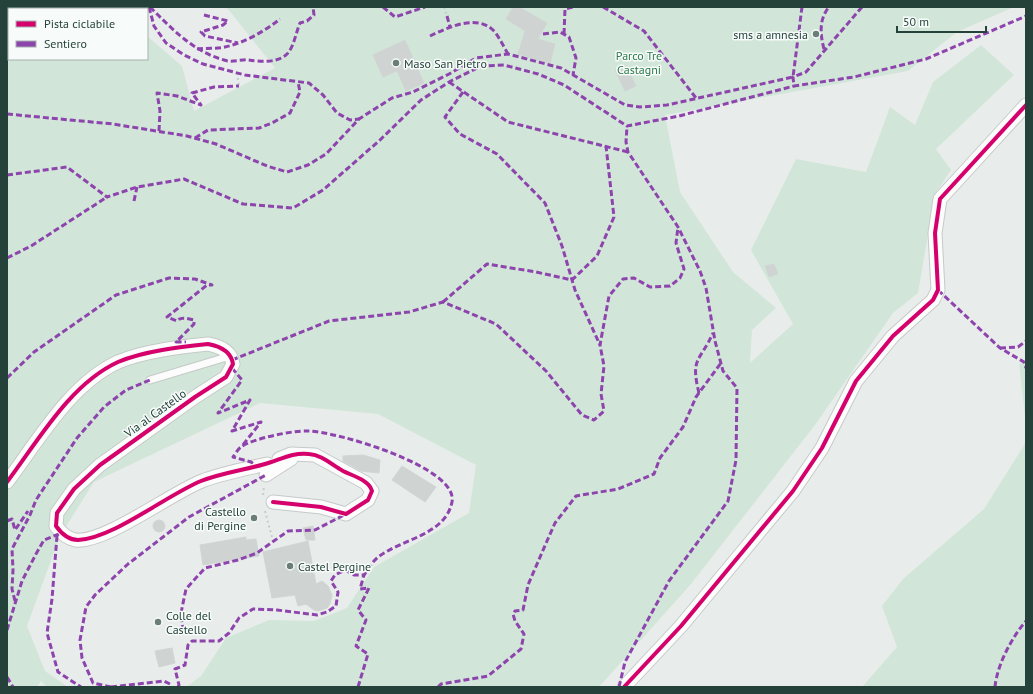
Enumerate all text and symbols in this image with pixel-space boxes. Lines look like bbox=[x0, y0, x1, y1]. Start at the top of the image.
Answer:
legend bbox=[8, 8, 148, 60]
scale bar bbox=[897, 8, 986, 34]
text: 50 m bbox=[903, 14, 929, 29]
text: Pista ciclabile bbox=[44, 16, 115, 31]
place label: sms a amnesia bbox=[733, 27, 808, 42]
marker: sms a amnesia bbox=[811, 29, 821, 39]
text: Sentiero bbox=[44, 36, 87, 51]
park label: Parco Tre Castagni bbox=[616, 48, 662, 77]
place label: Maso San Pietro bbox=[404, 56, 487, 71]
marker: Maso San Pietro bbox=[391, 58, 401, 68]
street label: Via al Castello bbox=[120, 385, 189, 441]
place label: Castello di Pergine bbox=[194, 504, 246, 533]
marker: Castello di Pergine bbox=[249, 513, 259, 523]
place label: Castel Pergine bbox=[298, 559, 371, 574]
marker: Castel Pergine bbox=[285, 561, 295, 571]
place label: Colle del Castello bbox=[166, 608, 212, 637]
marker: Colle del Castello bbox=[153, 617, 163, 627]

